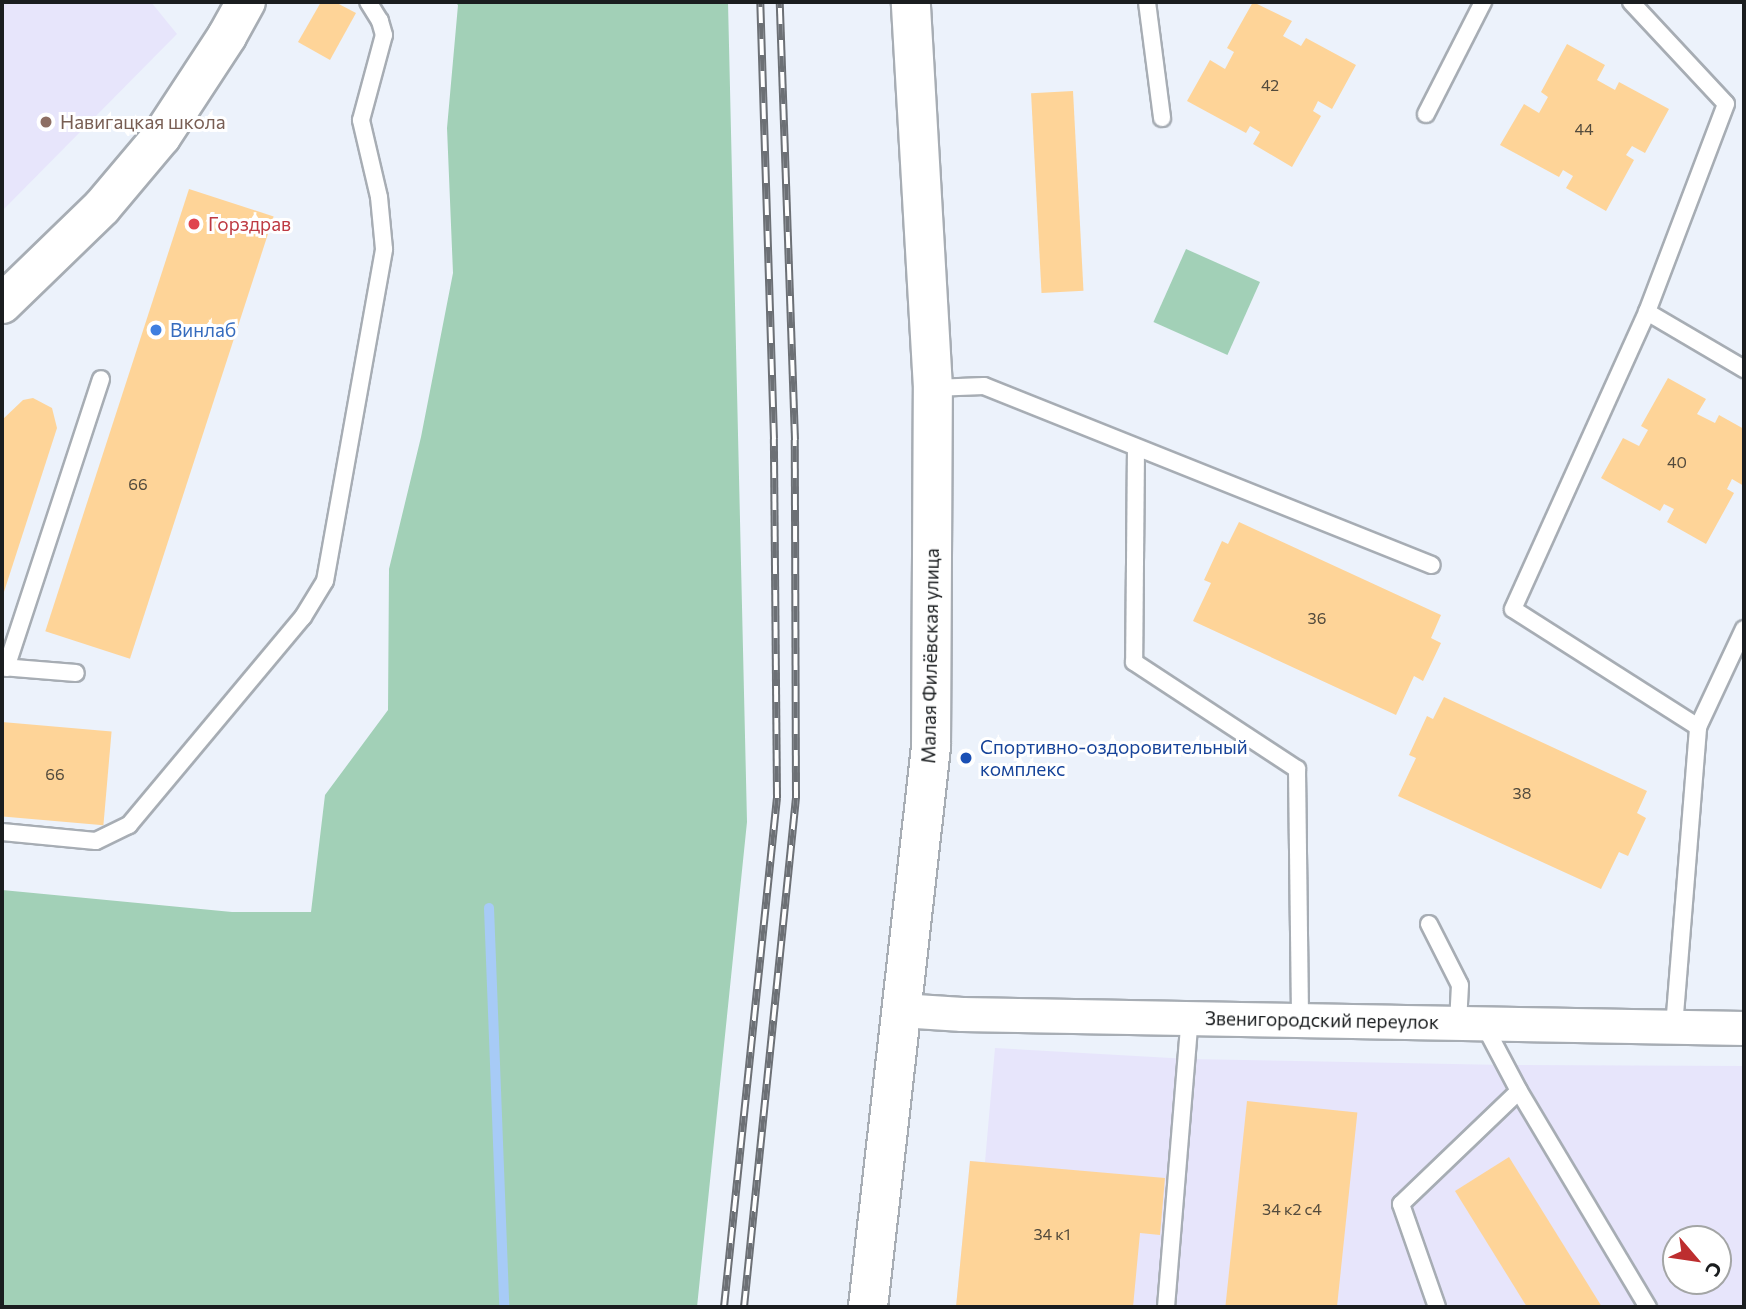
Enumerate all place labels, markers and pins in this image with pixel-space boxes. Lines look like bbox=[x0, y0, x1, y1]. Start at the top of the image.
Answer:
place label: Навигацкая школа bbox=[60, 111, 225, 133]
marker: Навигацкая школа bbox=[38, 114, 54, 130]
place label: Горздрав bbox=[208, 213, 291, 235]
marker: Горздрав bbox=[186, 216, 202, 232]
place label: Винлаб bbox=[170, 319, 236, 341]
marker: Винлаб bbox=[148, 322, 164, 338]
place label: Спортивно-оздоровительный комплекс bbox=[980, 736, 1248, 780]
marker: Спортивно-оздоровительный комплекс bbox=[958, 750, 974, 766]

